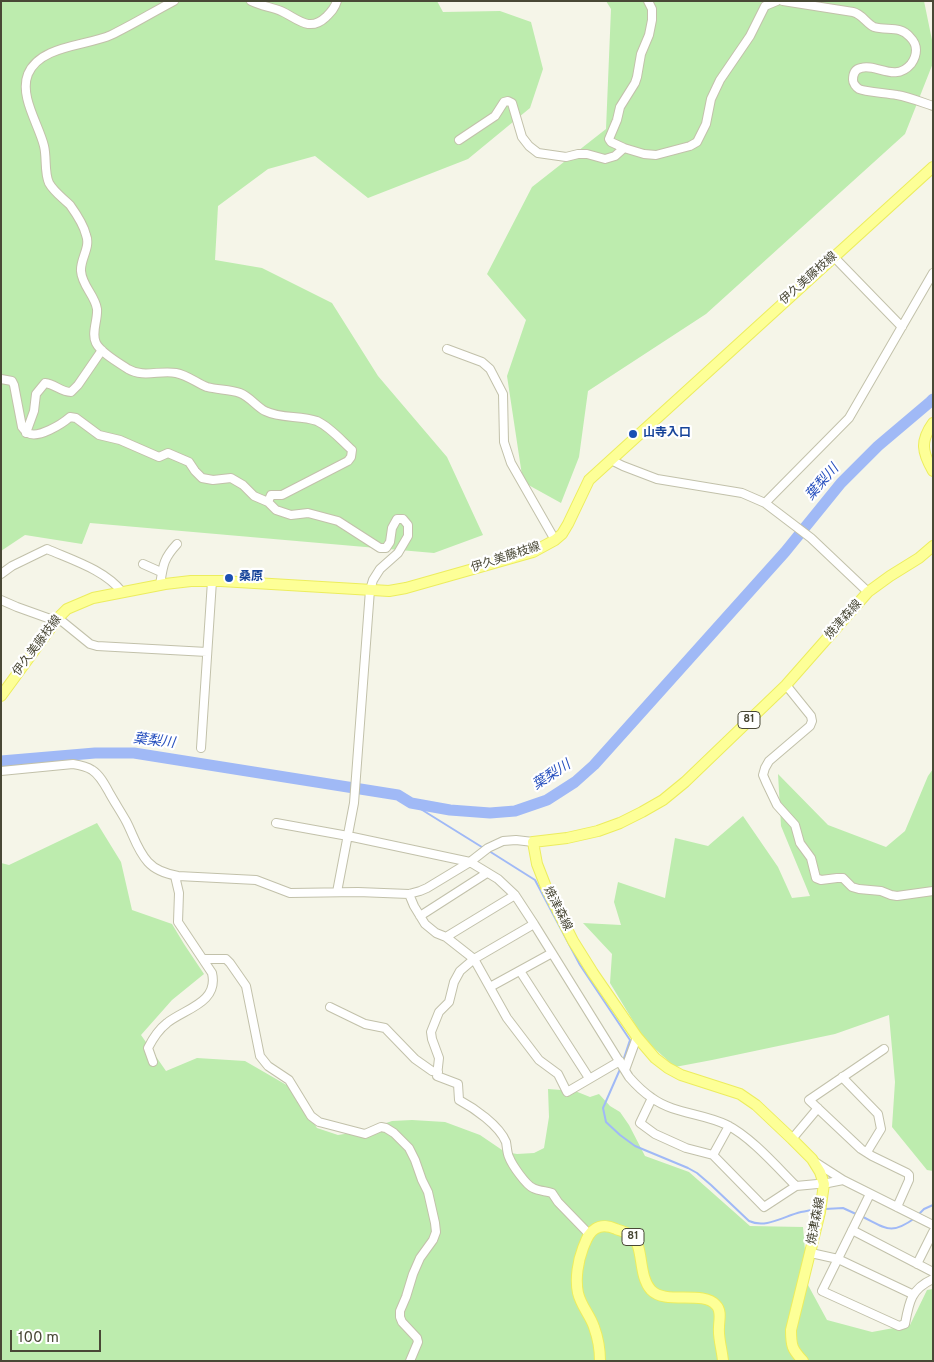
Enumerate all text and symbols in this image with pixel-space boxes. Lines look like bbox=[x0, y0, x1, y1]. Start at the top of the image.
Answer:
street label: 伊久美藤枝線 bbox=[777, 250, 841, 308]
place label: 山寺入口 bbox=[643, 427, 691, 441]
marker: 山寺入口 bbox=[627, 428, 639, 440]
water label: 葉梨川 bbox=[803, 462, 843, 504]
street label: 伊久美藤枝線 bbox=[470, 540, 542, 576]
place label: 桑原 bbox=[239, 571, 263, 585]
marker: 桑原 bbox=[223, 572, 235, 584]
street label: 焼津森線 bbox=[823, 597, 865, 643]
street label: 伊久美藤枝線 bbox=[11, 613, 65, 679]
road number: 81 bbox=[738, 712, 760, 728]
water label: 葉梨川 bbox=[132, 731, 176, 753]
water label: 葉梨川 bbox=[530, 758, 574, 794]
street label: 焼津森線 bbox=[540, 884, 574, 934]
street label: 焼津森線 bbox=[805, 1196, 829, 1246]
road number: 81 bbox=[622, 1228, 644, 1246]
scale bar bbox=[12, 1320, 104, 1352]
text: 100 m bbox=[18, 1329, 59, 1348]

